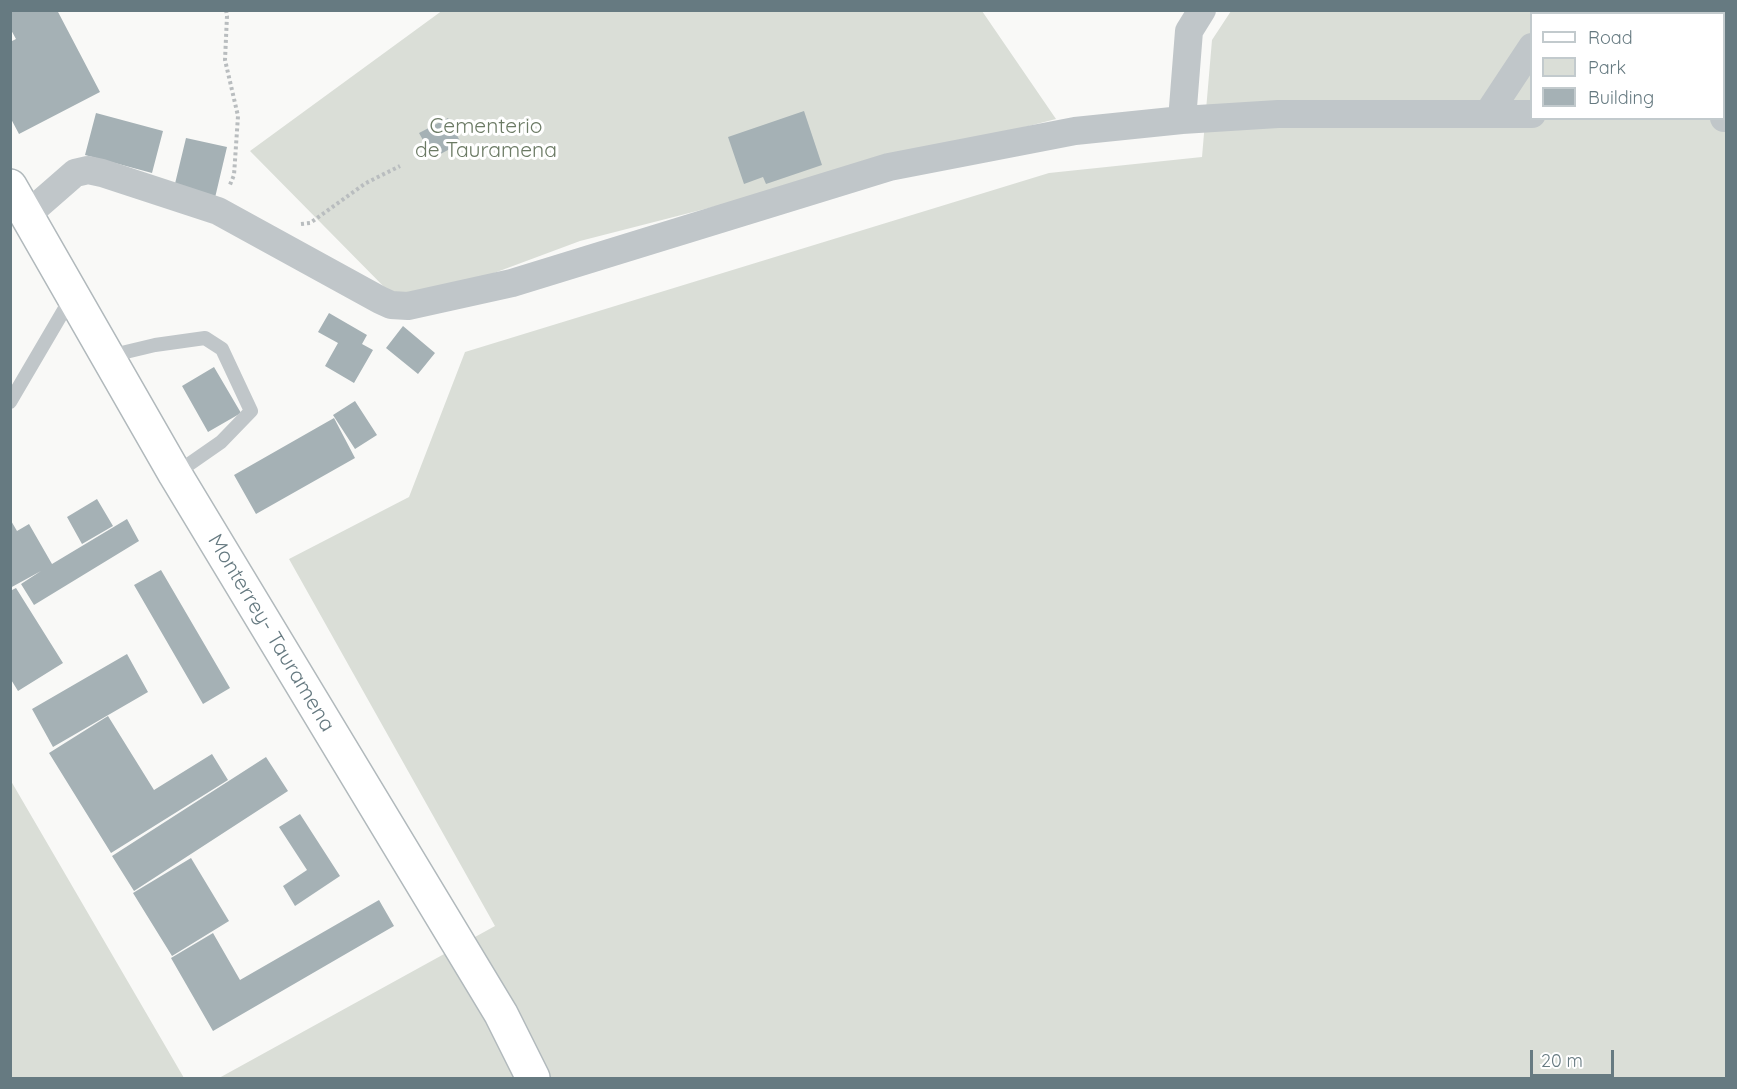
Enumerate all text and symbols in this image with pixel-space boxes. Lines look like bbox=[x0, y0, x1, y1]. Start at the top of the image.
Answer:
legend bbox=[1530, 12, 1725, 120]
text: Road bbox=[1588, 26, 1633, 49]
text: Park bbox=[1588, 56, 1626, 79]
text: Building bbox=[1588, 86, 1654, 109]
park label: Cementerio de Tauramena bbox=[415, 114, 557, 164]
street label: Monterrey- Tauramena bbox=[202, 530, 340, 736]
scale bar bbox=[1533, 1038, 1617, 1076]
text: 20 m bbox=[1541, 1049, 1583, 1072]

